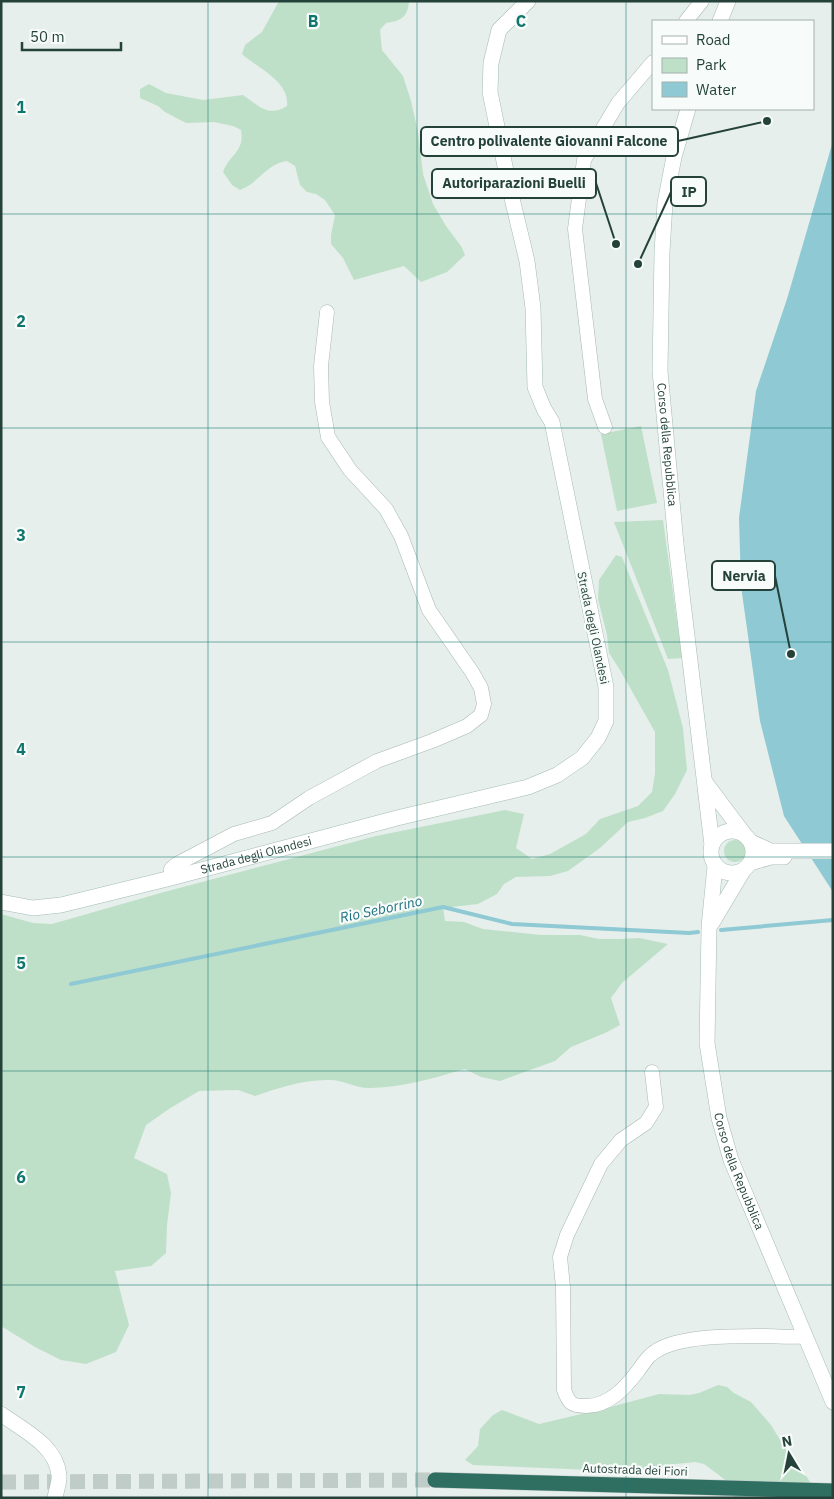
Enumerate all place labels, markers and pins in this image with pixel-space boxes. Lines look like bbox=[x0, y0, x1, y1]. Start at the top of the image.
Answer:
callout: Centro polivalente Giovanni Falcone bbox=[421, 127, 678, 156]
callout: Autoriparazioni Buelli bbox=[432, 169, 596, 198]
callout: IP bbox=[671, 177, 706, 206]
callout: Nervia bbox=[712, 561, 775, 590]

